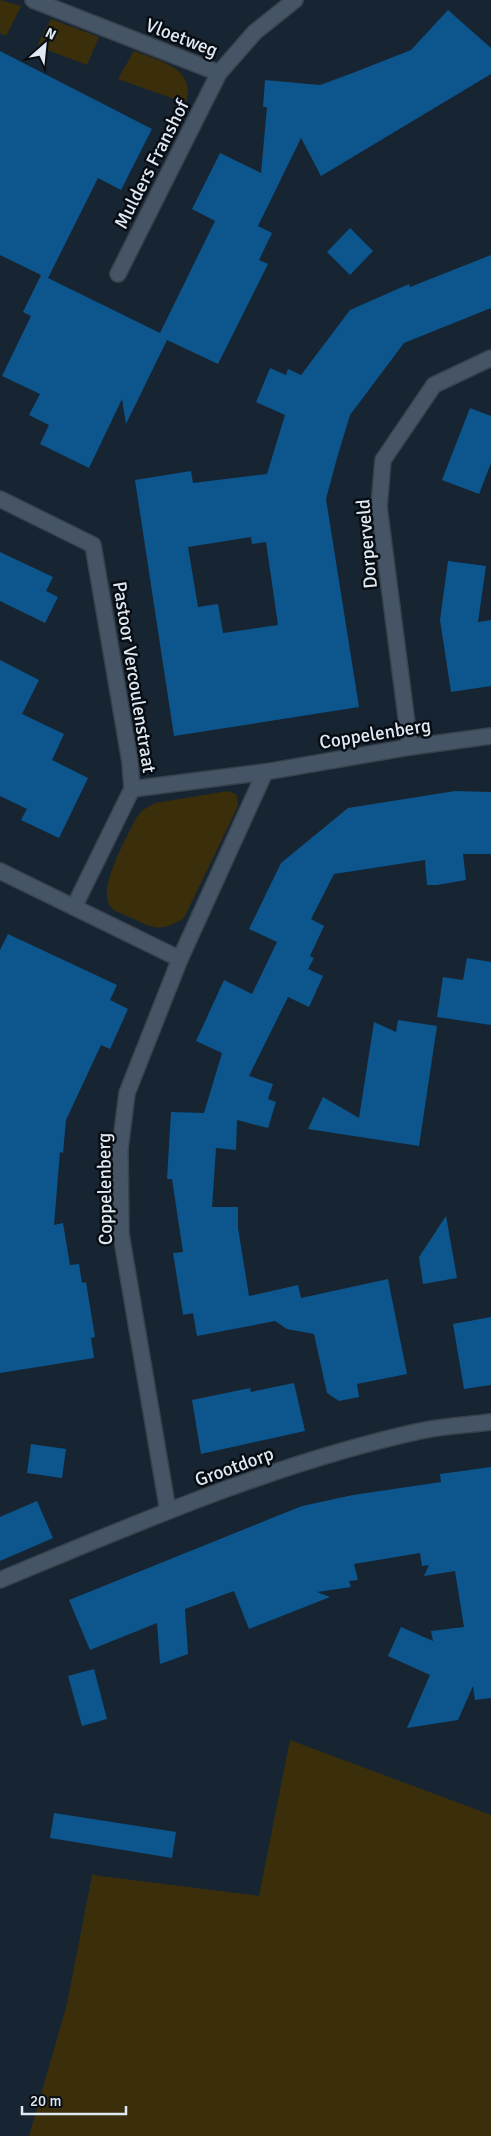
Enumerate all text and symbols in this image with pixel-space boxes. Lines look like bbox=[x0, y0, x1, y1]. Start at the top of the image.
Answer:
street label: Vloetweg bbox=[142, 13, 221, 63]
north arrow bbox=[20, 20, 70, 70]
text: N bbox=[42, 24, 59, 44]
street label: Mulders Franshof bbox=[109, 95, 195, 233]
street label: Dorperveld bbox=[351, 498, 383, 590]
street label: Pastoor Vercoulenstraat bbox=[107, 580, 161, 775]
street label: Coppelenberg bbox=[318, 713, 433, 755]
street label: Coppelenberg bbox=[92, 1133, 118, 1245]
street label: Grootdorp bbox=[192, 1442, 277, 1492]
scale bar bbox=[22, 2084, 126, 2116]
text: 20 m bbox=[30, 2092, 61, 2110]

